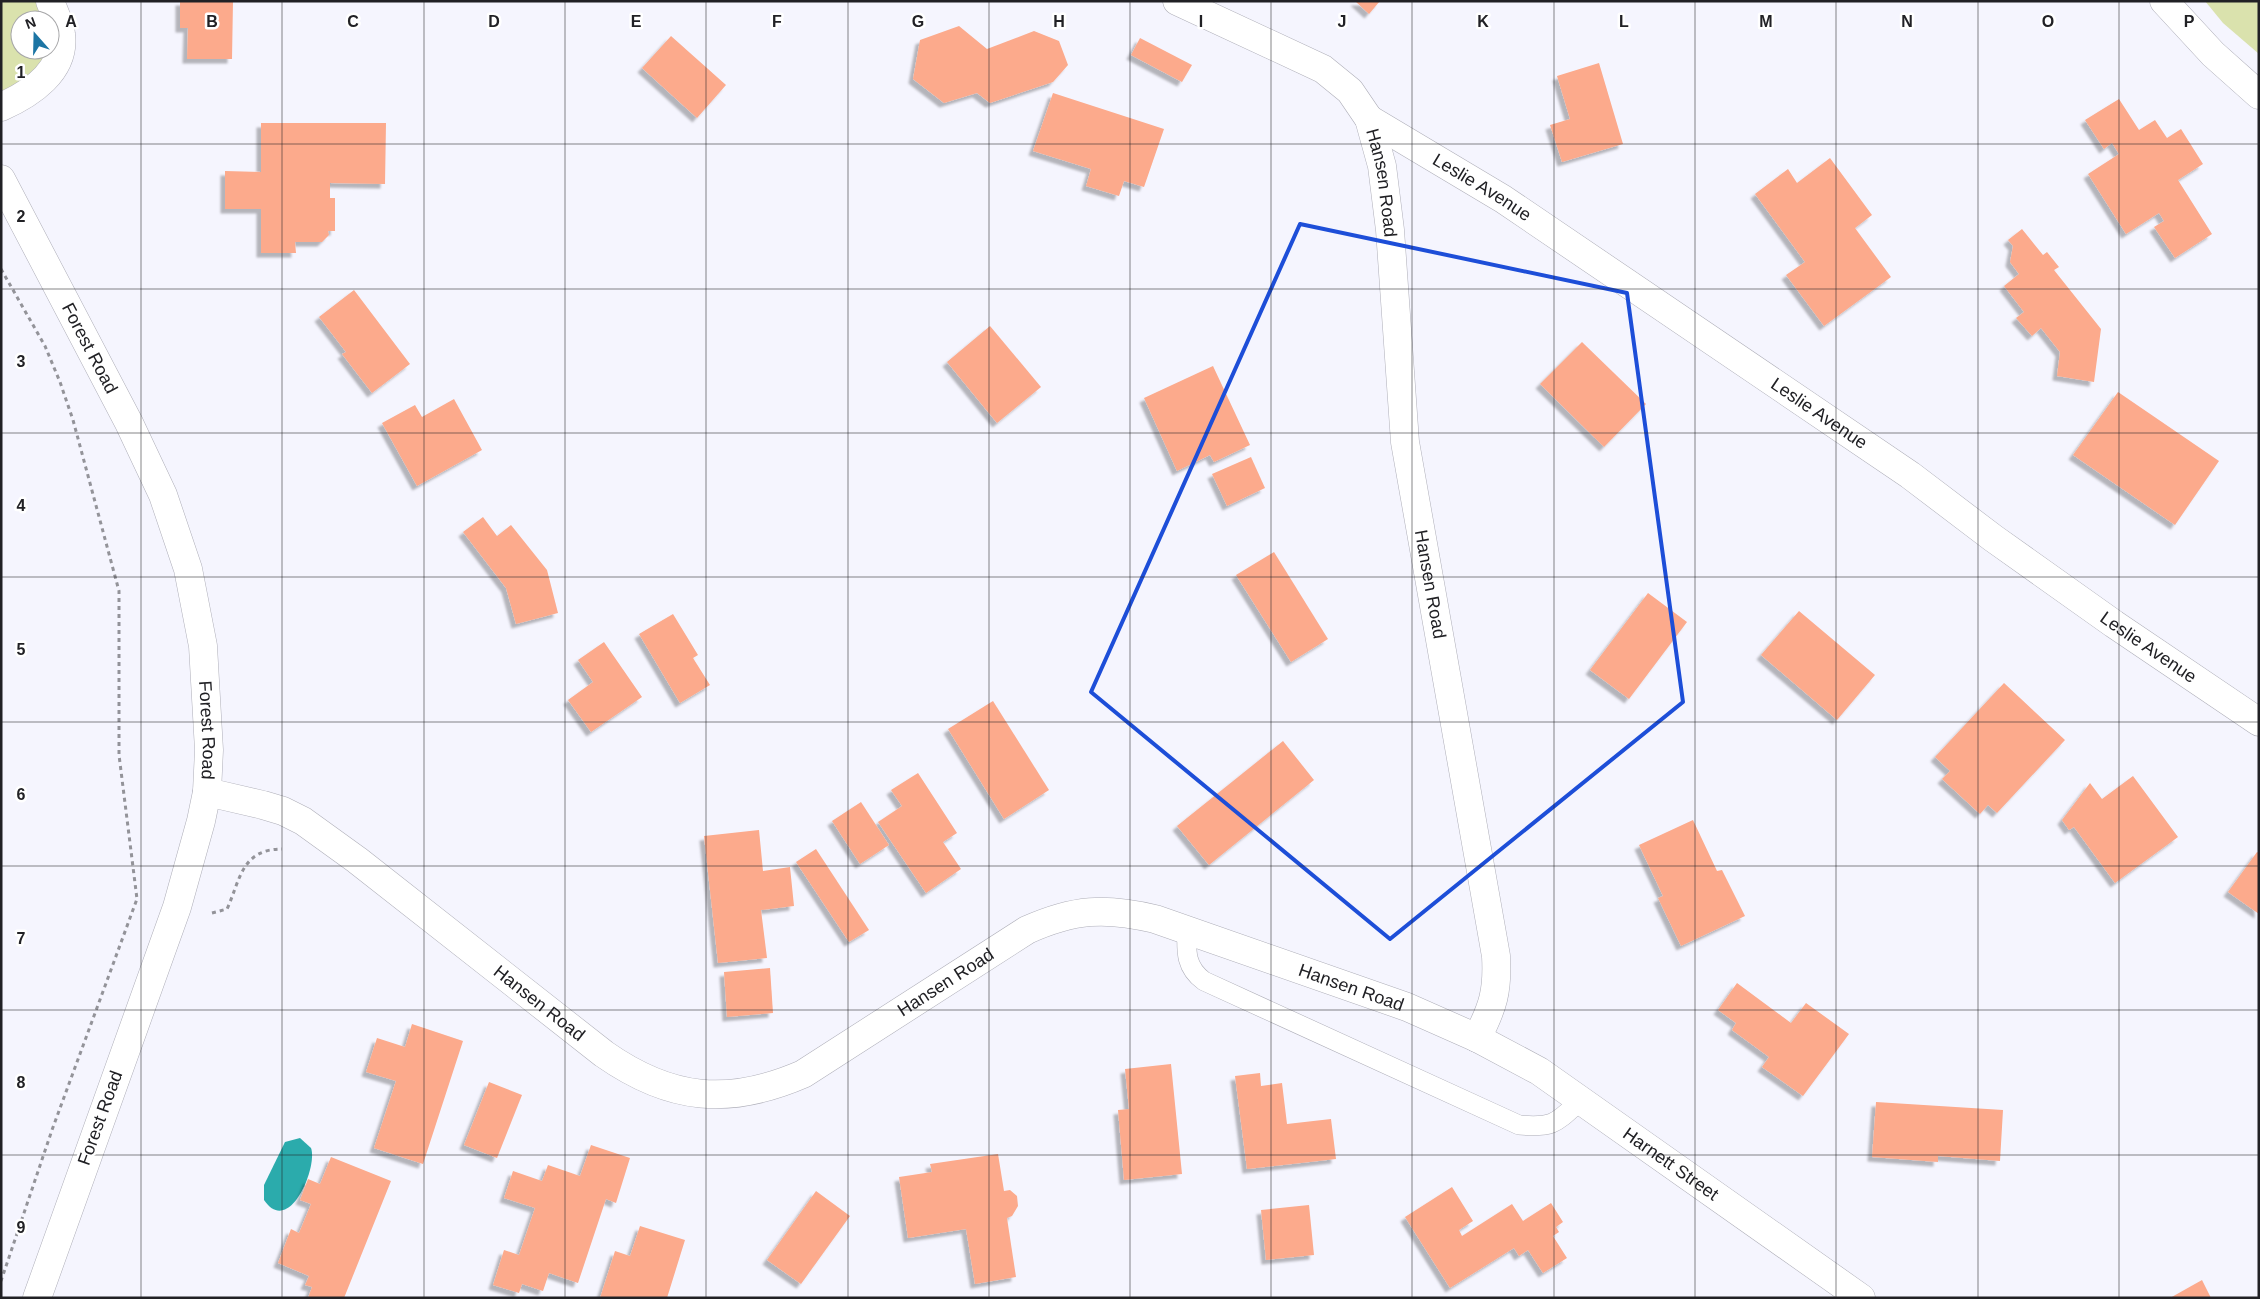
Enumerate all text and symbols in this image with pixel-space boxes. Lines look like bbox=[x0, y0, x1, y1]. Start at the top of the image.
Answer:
north arrow bbox=[10, 10, 60, 60]
text: A bbox=[65, 13, 77, 30]
text: B bbox=[206, 13, 218, 30]
text: C bbox=[347, 13, 359, 30]
text: D bbox=[488, 13, 500, 30]
text: E bbox=[631, 13, 642, 30]
text: F bbox=[772, 13, 782, 30]
text: G bbox=[912, 13, 924, 30]
text: H bbox=[1053, 13, 1065, 30]
text: I bbox=[1199, 13, 1203, 30]
text: J bbox=[1338, 13, 1346, 30]
text: K bbox=[1477, 13, 1489, 30]
text: L bbox=[1619, 13, 1629, 30]
text: M bbox=[1759, 13, 1773, 30]
text: N bbox=[1901, 13, 1913, 30]
text: O bbox=[2042, 13, 2054, 30]
text: P bbox=[2184, 13, 2195, 30]
text: N bbox=[23, 14, 38, 32]
text: 1 bbox=[17, 64, 26, 81]
street label: Hansen Road bbox=[1362, 126, 1400, 238]
street label: Leslie Avenue bbox=[1429, 149, 1535, 225]
text: 2 bbox=[17, 208, 26, 225]
street label: Forest Road bbox=[58, 300, 122, 397]
text: 3 bbox=[17, 353, 26, 370]
street label: Leslie Avenue bbox=[1767, 374, 1871, 453]
text: 4 bbox=[17, 497, 26, 514]
street label: Hansen Road bbox=[1411, 528, 1450, 640]
street label: Leslie Avenue bbox=[2096, 608, 2200, 687]
text: 5 bbox=[17, 641, 26, 658]
street label: Forest Road bbox=[195, 680, 219, 780]
text: 6 bbox=[17, 786, 26, 803]
text: 7 bbox=[17, 930, 26, 947]
street label: Hansen Road bbox=[894, 944, 997, 1020]
street label: Hansen Road bbox=[1296, 960, 1407, 1015]
street label: Hansen Road bbox=[490, 961, 589, 1045]
street label: Forest Road bbox=[74, 1068, 126, 1168]
text: 8 bbox=[17, 1074, 26, 1091]
street label: Harnett Street bbox=[1619, 1123, 1722, 1204]
text: 9 bbox=[17, 1219, 26, 1236]

